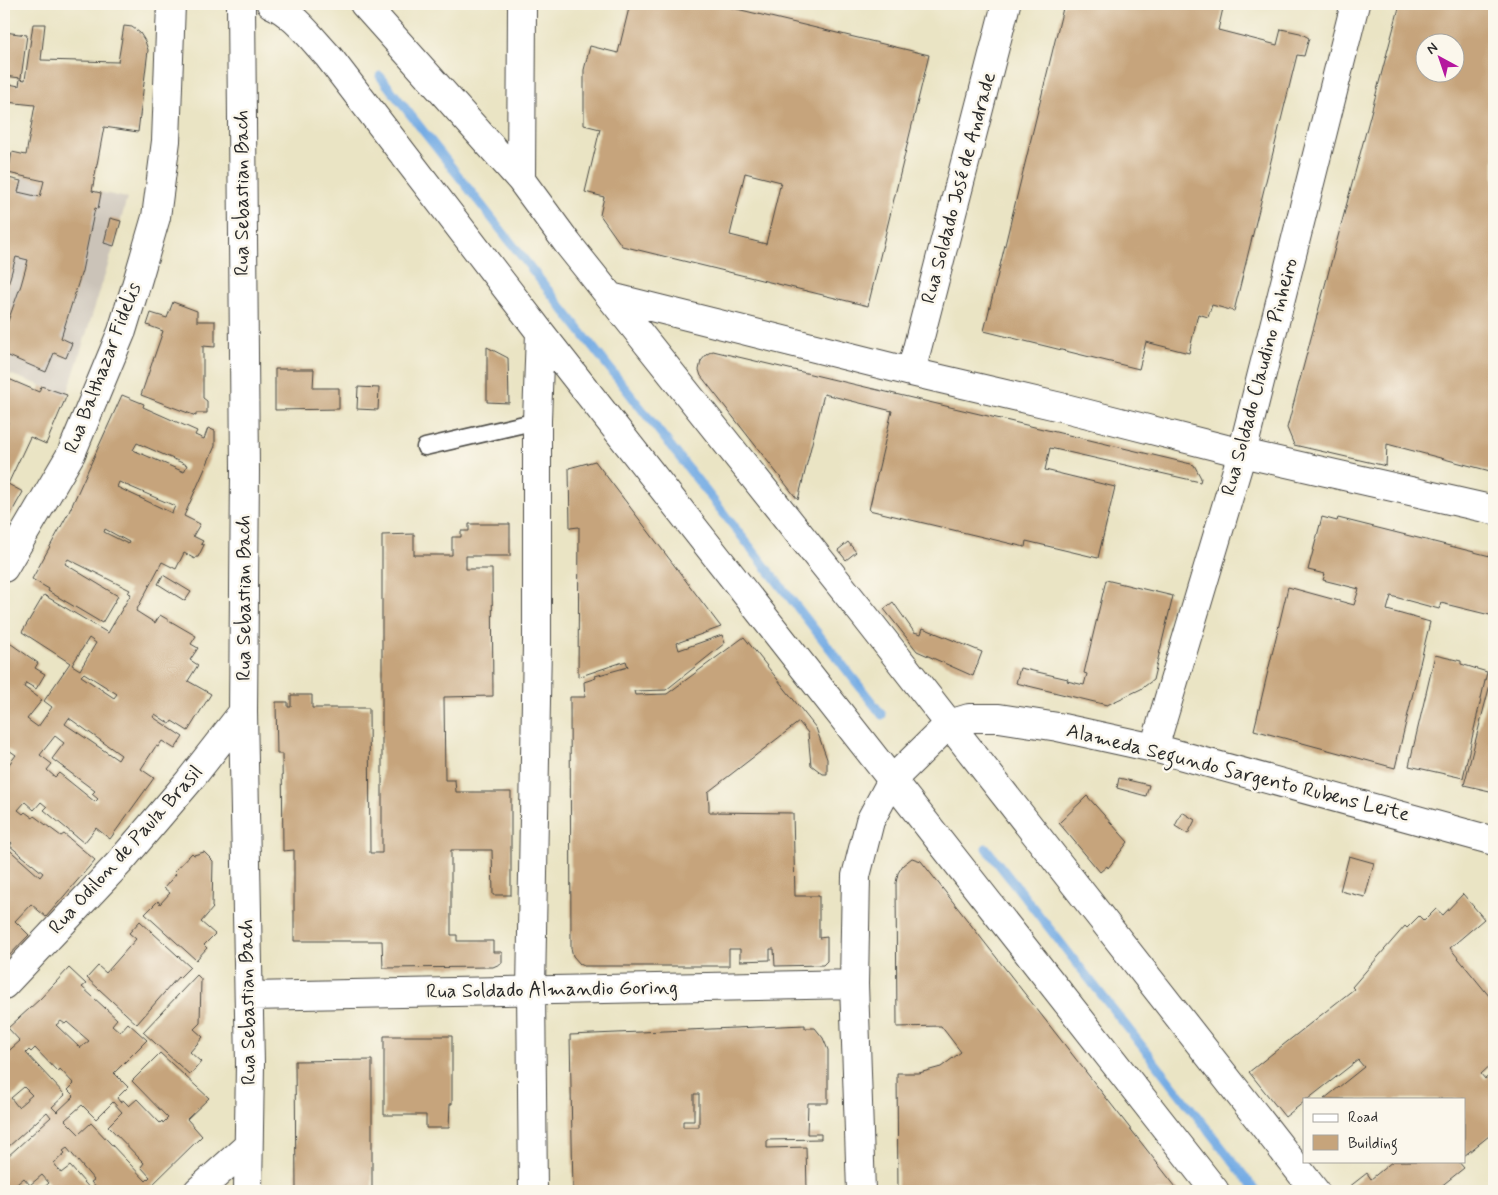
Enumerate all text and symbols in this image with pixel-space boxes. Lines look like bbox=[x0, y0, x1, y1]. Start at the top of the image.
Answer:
north arrow bbox=[1416, 32, 1466, 82]
text: N bbox=[1423, 39, 1442, 59]
street label: Rua Soldado José de Andrade bbox=[915, 69, 1003, 307]
street label: Rua Sebastian Bach bbox=[229, 110, 256, 276]
street label: Rua Soldado Claudino Pinheiro bbox=[1215, 255, 1305, 499]
street label: Rua Balthazar Fidelis bbox=[58, 278, 148, 457]
street label: Rua Sebastian Bach bbox=[231, 515, 258, 681]
street label: Alameda Segundo Sargento Rubens Leite bbox=[1063, 717, 1413, 831]
street label: Rua Odilon de Paula Brasil bbox=[43, 760, 209, 940]
street label: Rua Sebastian Bach bbox=[233, 919, 263, 1085]
street label: Rua Soldado Almandio Goring bbox=[426, 974, 678, 1006]
legend bbox=[1303, 1098, 1466, 1162]
text: Road bbox=[1348, 1108, 1378, 1128]
text: Building bbox=[1348, 1134, 1398, 1155]

